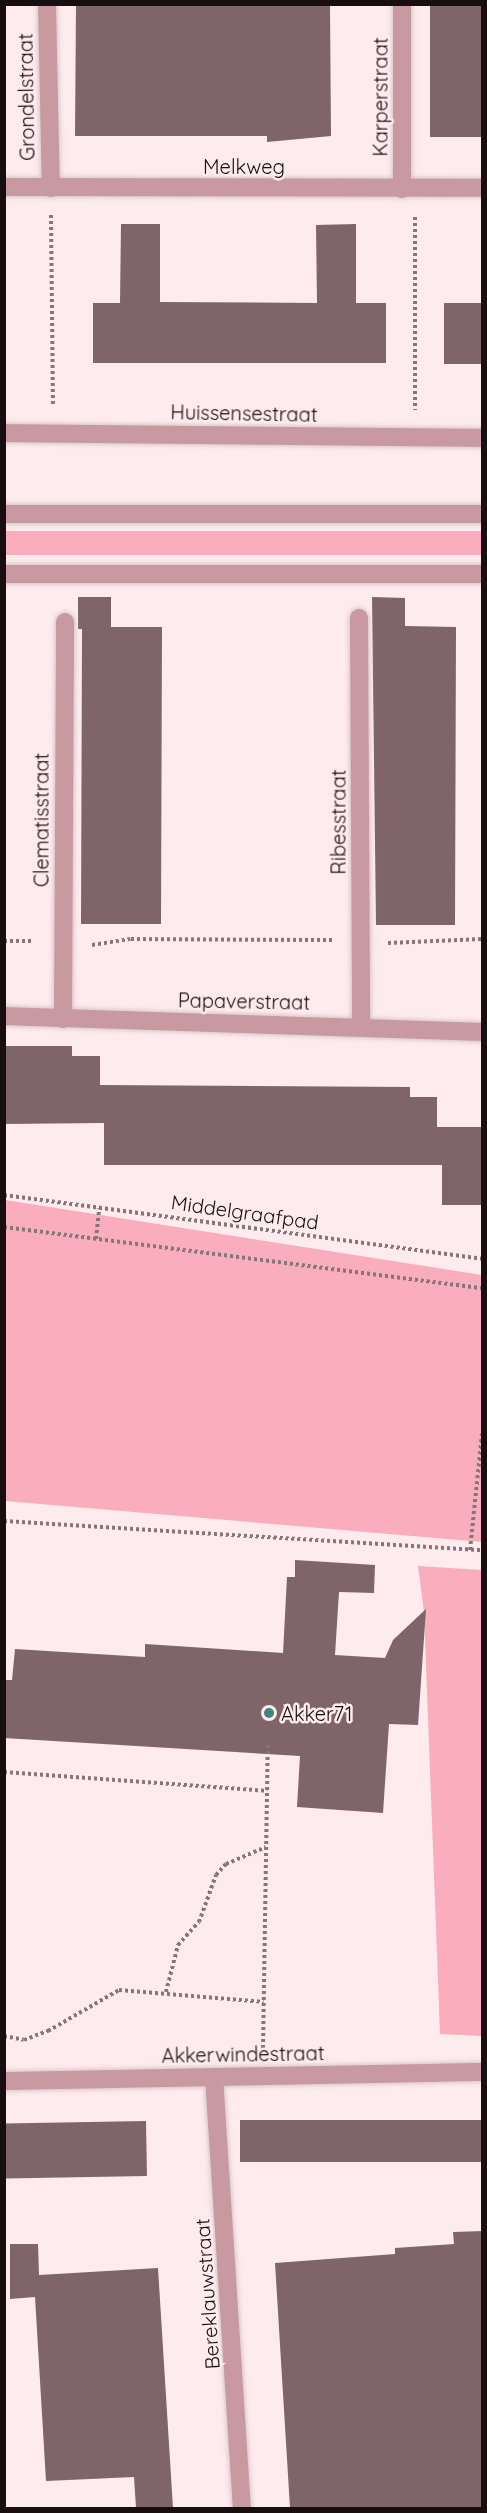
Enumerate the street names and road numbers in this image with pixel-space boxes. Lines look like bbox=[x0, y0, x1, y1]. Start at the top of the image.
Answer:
street label: Grondelstraat bbox=[13, 33, 39, 161]
street label: Karperstraat bbox=[368, 37, 392, 157]
street label: Melkweg bbox=[203, 154, 285, 178]
street label: Huissensestraat bbox=[170, 400, 318, 426]
street label: Clematisstraat bbox=[29, 753, 53, 887]
street label: Ribesstraat bbox=[326, 769, 350, 875]
street label: Papaverstraat bbox=[178, 988, 310, 1014]
street label: Middelgraafpad bbox=[170, 1190, 320, 1234]
street label: Akkerwindestraat bbox=[161, 2041, 325, 2067]
street label: Bereklauwstraat bbox=[190, 2218, 224, 2370]

